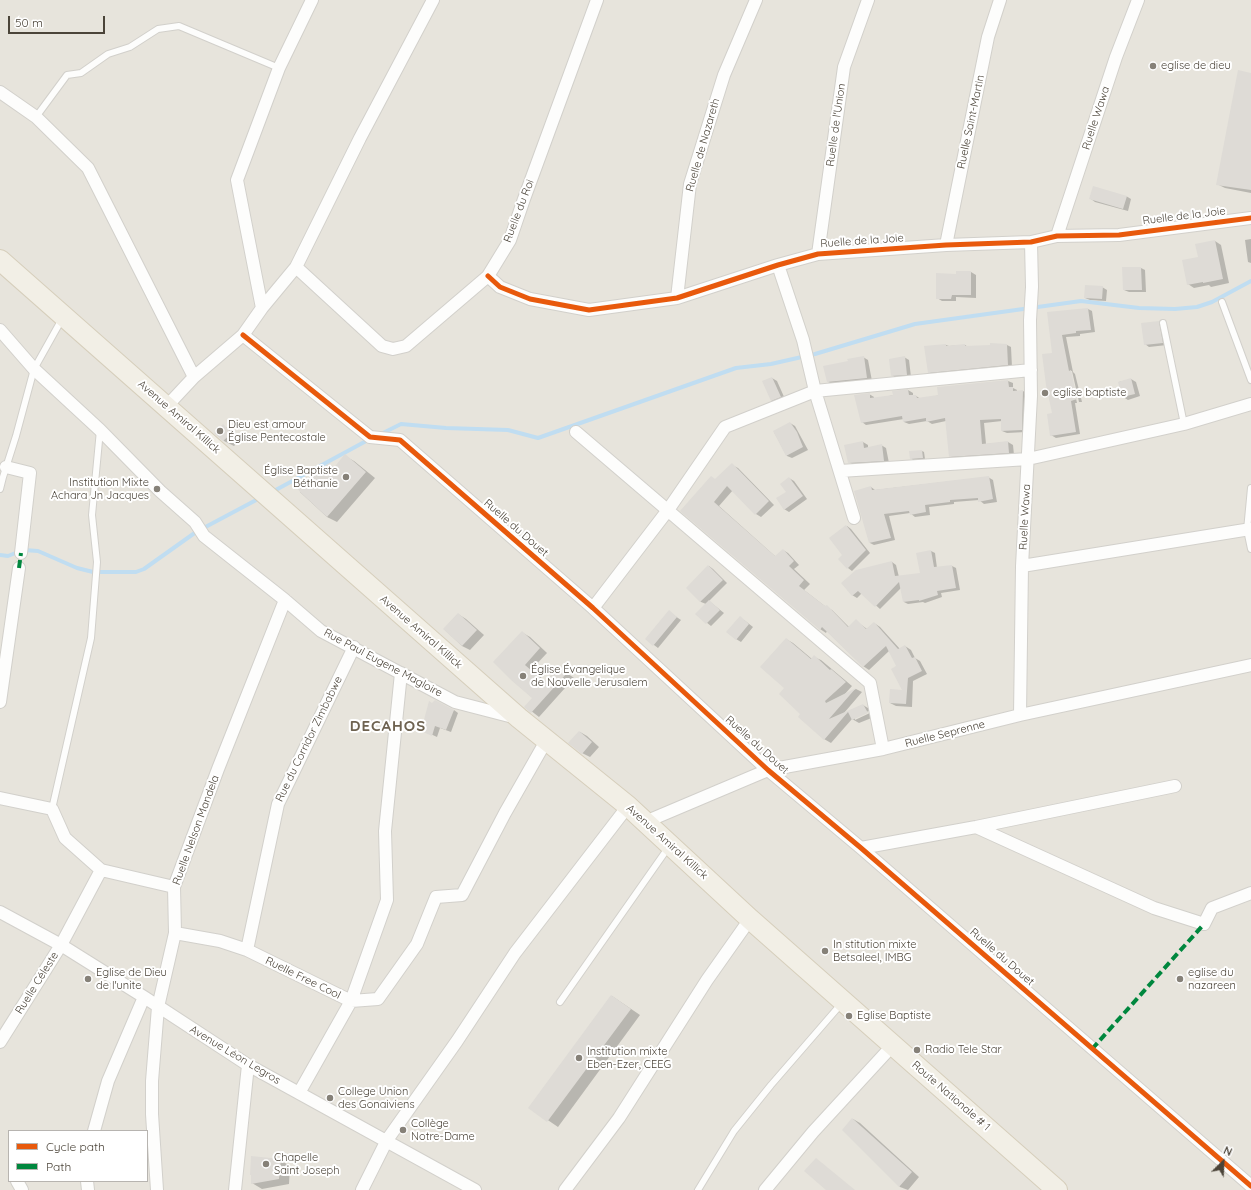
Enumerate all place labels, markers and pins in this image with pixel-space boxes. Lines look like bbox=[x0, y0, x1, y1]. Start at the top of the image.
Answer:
place label: eglise de dieu bbox=[1161, 59, 1231, 73]
marker: eglise de dieu bbox=[1148, 61, 1158, 71]
place label: eglise baptiste bbox=[1053, 386, 1126, 400]
marker: eglise baptiste bbox=[1040, 388, 1050, 398]
place label: Dieu est amour Église Pentecostale bbox=[228, 418, 326, 444]
marker: Dieu est amour Église Pentecostale bbox=[215, 426, 225, 436]
place label: Église Baptiste Béthanie bbox=[264, 464, 338, 490]
marker: Église Baptiste Béthanie bbox=[341, 472, 351, 482]
place label: Institution Mixte Achara Jn Jacques bbox=[51, 476, 149, 502]
marker: Institution Mixte Achara Jn Jacques bbox=[152, 484, 162, 494]
place label: Église Évangelique de Nouvelle Jerusalem bbox=[531, 663, 648, 689]
marker: Église Évangelique de Nouvelle Jerusalem bbox=[518, 671, 528, 681]
place label: In stitution mixte Betsaleel, IMBG bbox=[833, 938, 917, 964]
marker: In stitution mixte Betsaleel, IMBG bbox=[820, 946, 830, 956]
place label: Eglise de Dieu de l'unite bbox=[96, 966, 167, 992]
place label: eglise du nazareen bbox=[1188, 966, 1236, 992]
marker: Eglise de Dieu de l'unite bbox=[83, 974, 93, 984]
marker: eglise du nazareen bbox=[1175, 974, 1185, 984]
place label: Eglise Baptiste bbox=[857, 1009, 931, 1023]
marker: Eglise Baptiste bbox=[844, 1011, 854, 1021]
place label: Radio Tele Star bbox=[925, 1043, 1002, 1057]
place label: Institution mixte Eben-Ezer, CEEG bbox=[587, 1045, 671, 1071]
marker: Radio Tele Star bbox=[912, 1045, 922, 1055]
marker: Institution mixte Eben-Ezer, CEEG bbox=[574, 1053, 584, 1063]
place label: College Union des Gonaiviens bbox=[338, 1085, 415, 1111]
marker: College Union des Gonaiviens bbox=[325, 1093, 335, 1103]
place label: Collège Notre-Dame bbox=[411, 1117, 475, 1143]
marker: Collège Notre-Dame bbox=[398, 1125, 408, 1135]
place label: Chapelle Saint Joseph bbox=[274, 1151, 340, 1177]
marker: Chapelle Saint Joseph bbox=[261, 1159, 271, 1169]

